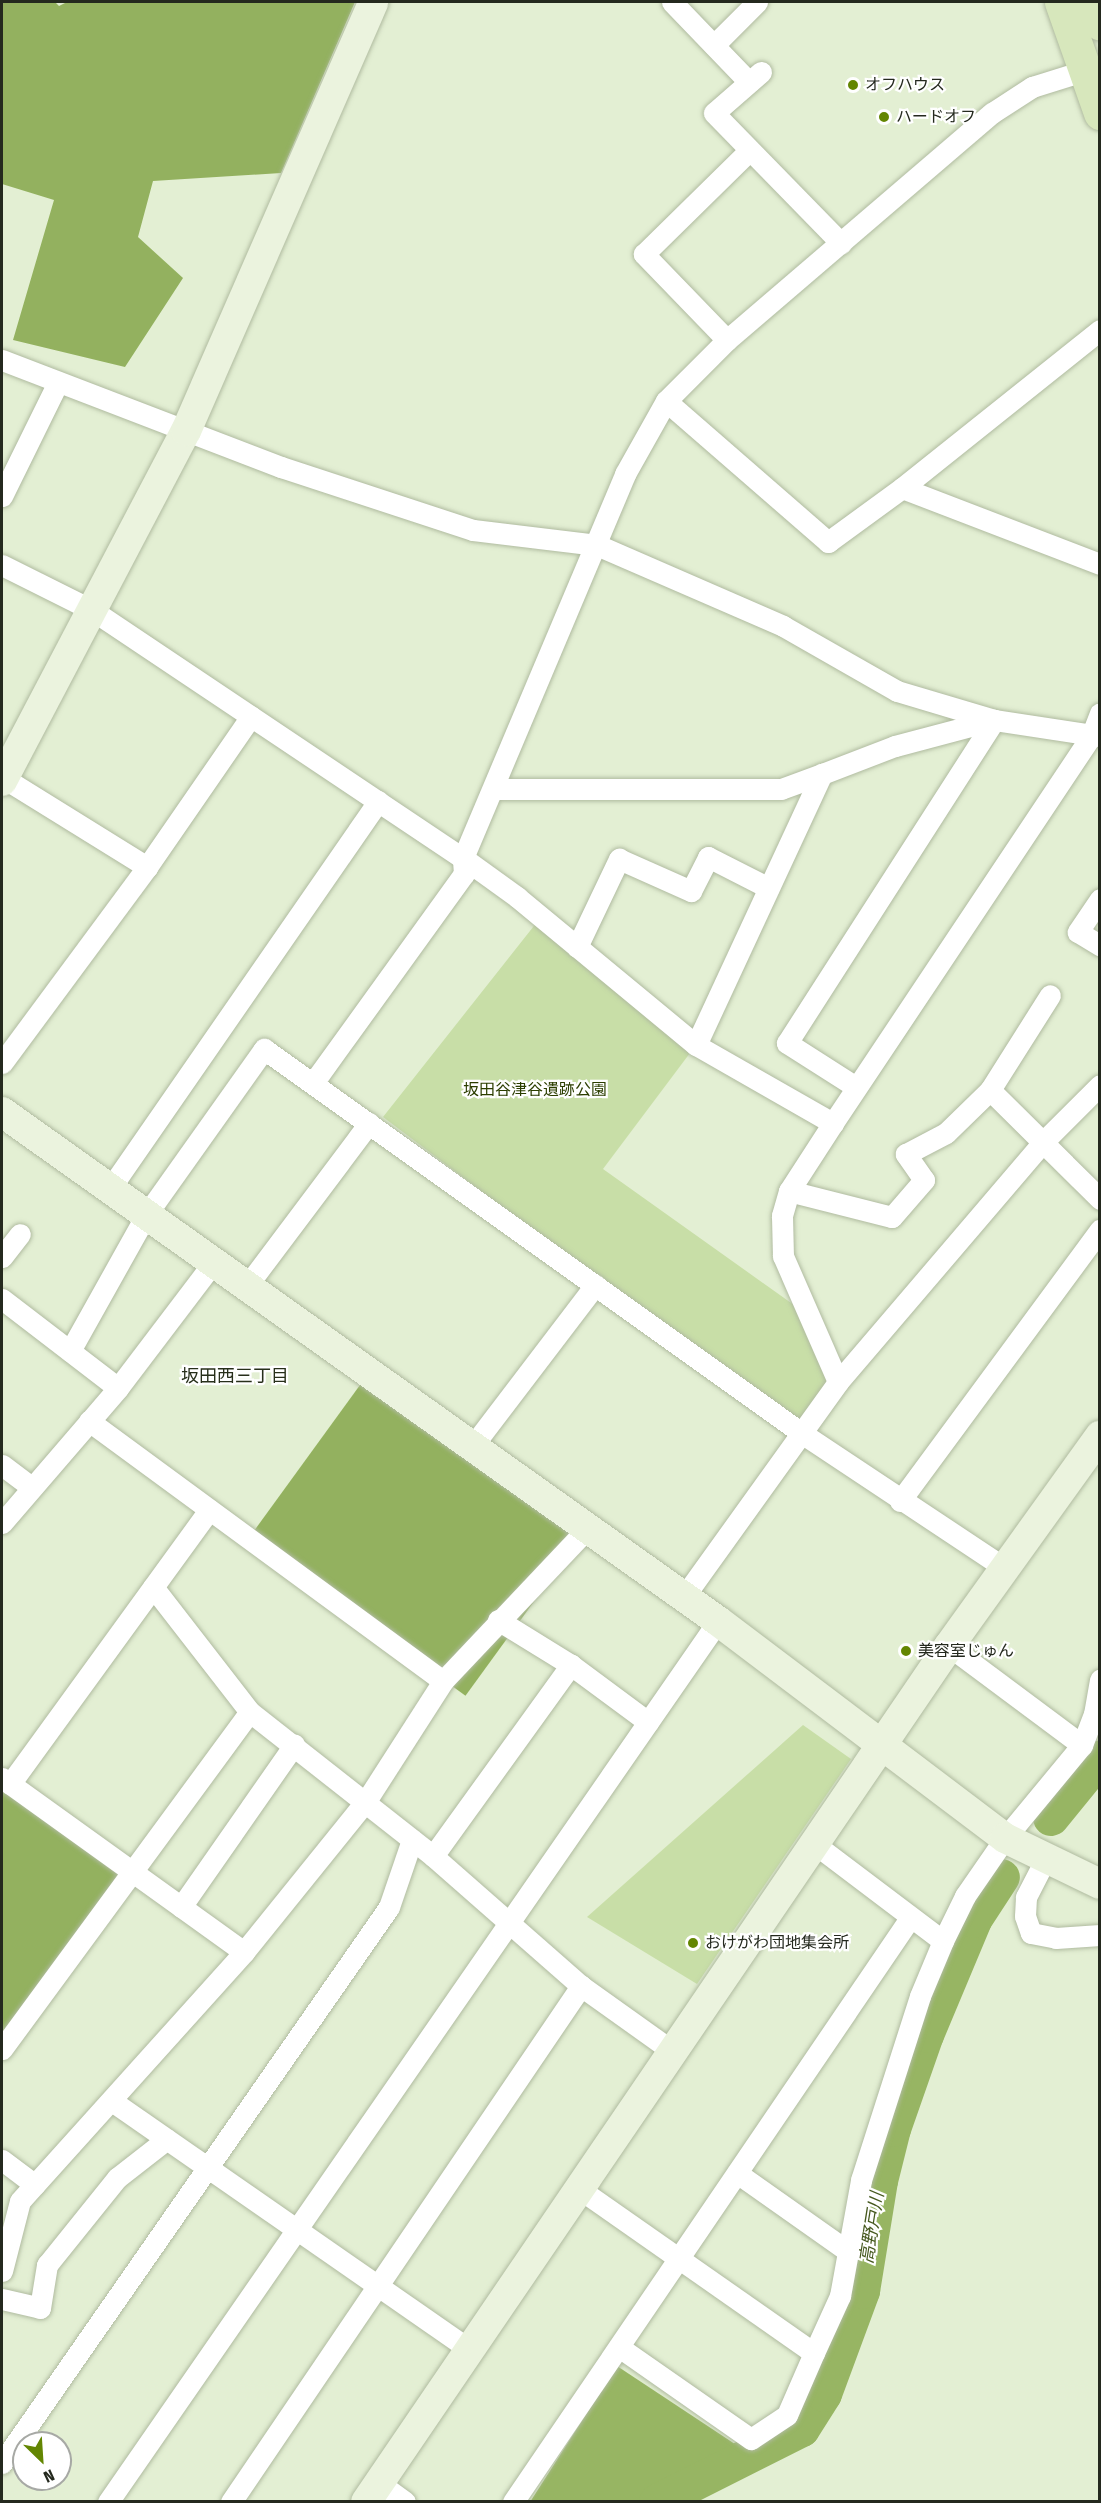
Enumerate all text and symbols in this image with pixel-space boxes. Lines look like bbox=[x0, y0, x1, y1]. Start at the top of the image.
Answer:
place label: オフハウス bbox=[865, 75, 945, 95]
marker: オフハウス bbox=[846, 78, 860, 92]
place label: ハードオフ bbox=[896, 107, 976, 127]
marker: ハードオフ bbox=[877, 110, 891, 124]
park label: 坂田谷津谷遺跡公園 bbox=[463, 1080, 607, 1100]
district label: 坂田西三丁目 bbox=[181, 1365, 289, 1387]
place label: 美容室じゅん bbox=[918, 1641, 1014, 1661]
marker: 美容室じゅん bbox=[899, 1644, 913, 1658]
place label: おけがわ団地集会所 bbox=[705, 1933, 849, 1953]
marker: おけがわ団地集会所 bbox=[686, 1936, 700, 1950]
water label: 高野戸川 bbox=[856, 2191, 888, 2265]
north arrow bbox=[12, 2431, 72, 2491]
text: N bbox=[41, 2465, 57, 2487]

